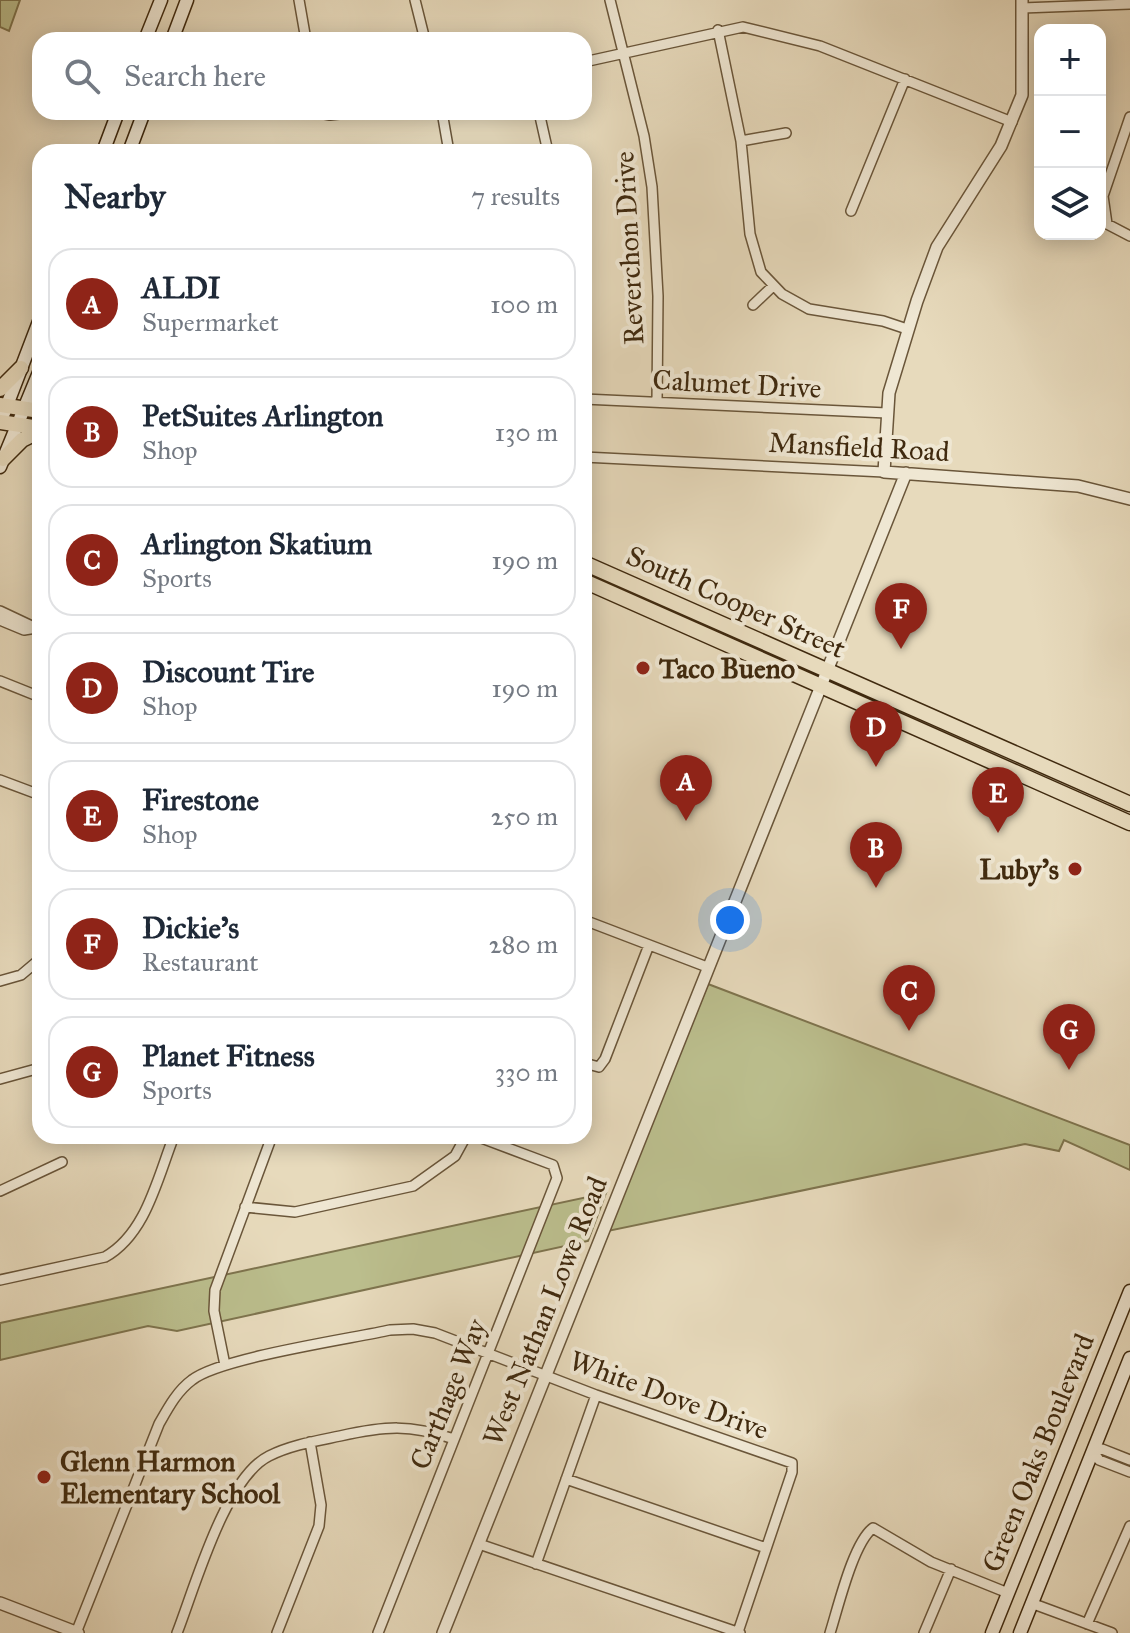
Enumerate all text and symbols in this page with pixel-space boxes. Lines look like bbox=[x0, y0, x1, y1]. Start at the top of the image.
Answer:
map controls bbox=[1034, 24, 1106, 240]
button: + bbox=[1034, 24, 1106, 96]
search box bbox=[32, 32, 592, 120]
icon: search bbox=[60, 54, 104, 98]
text: Search here bbox=[124, 58, 266, 94]
button: − bbox=[1034, 96, 1106, 168]
street label: Reverchon Drive bbox=[606, 150, 652, 346]
button: layers bbox=[1034, 168, 1106, 240]
text: Nearby bbox=[64, 176, 166, 217]
text: 7 results bbox=[471, 180, 560, 212]
text: ALDI bbox=[142, 270, 221, 306]
text: A bbox=[83, 288, 101, 320]
text: 100 m bbox=[490, 288, 558, 320]
text: Supermarket bbox=[142, 306, 279, 338]
street label: Calumet Drive bbox=[652, 362, 822, 406]
text: PetSuites Arlington bbox=[142, 398, 383, 434]
text: B bbox=[83, 416, 101, 448]
text: 130 m bbox=[495, 416, 558, 448]
street label: Mansfield Road bbox=[768, 425, 950, 469]
text: Shop bbox=[142, 434, 198, 466]
text: Arlington Skatium bbox=[142, 526, 372, 562]
street label: South Cooper Street bbox=[621, 538, 851, 666]
text: C bbox=[83, 544, 101, 576]
text: 190 m bbox=[491, 544, 558, 576]
text: Sports bbox=[142, 562, 212, 594]
pin: F bbox=[875, 583, 927, 649]
place label: Taco Bueno bbox=[659, 651, 795, 686]
text: Discount Tire bbox=[142, 654, 314, 690]
marker: Taco Bueno bbox=[634, 659, 652, 677]
text: D bbox=[82, 672, 102, 704]
text: 190 m bbox=[491, 672, 558, 704]
text: Shop bbox=[142, 690, 198, 722]
pin: D bbox=[850, 701, 902, 767]
pin: A bbox=[660, 755, 712, 821]
pin: E bbox=[972, 767, 1024, 833]
text: Firestone bbox=[142, 782, 259, 818]
text: E bbox=[83, 800, 101, 832]
text: 250 m bbox=[491, 800, 558, 832]
text: Shop bbox=[142, 818, 198, 850]
pin: B bbox=[850, 822, 902, 888]
place label: Luby's bbox=[980, 852, 1059, 887]
marker: Luby's bbox=[1066, 860, 1084, 878]
your location bbox=[710, 900, 750, 940]
text: Dickie's bbox=[142, 910, 239, 946]
text: F bbox=[84, 928, 101, 960]
text: 280 m bbox=[489, 928, 558, 960]
text: Restaurant bbox=[142, 946, 258, 978]
pin: C bbox=[883, 965, 935, 1031]
pin: G bbox=[1043, 1004, 1095, 1070]
text: Planet Fitness bbox=[142, 1038, 315, 1074]
text: G bbox=[82, 1056, 102, 1088]
text: 330 m bbox=[495, 1056, 558, 1088]
text: Sports bbox=[142, 1074, 212, 1106]
street label: West Nathan Lowe Road bbox=[475, 1171, 615, 1451]
street label: Carthage Way bbox=[402, 1313, 494, 1474]
street label: Green Oaks Boulevard bbox=[974, 1329, 1102, 1577]
street label: White Dove Drive bbox=[565, 1343, 773, 1447]
place label: Glenn Harmon Elementary School bbox=[60, 1444, 281, 1511]
marker: Glenn Harmon Elementary School bbox=[35, 1468, 53, 1486]

